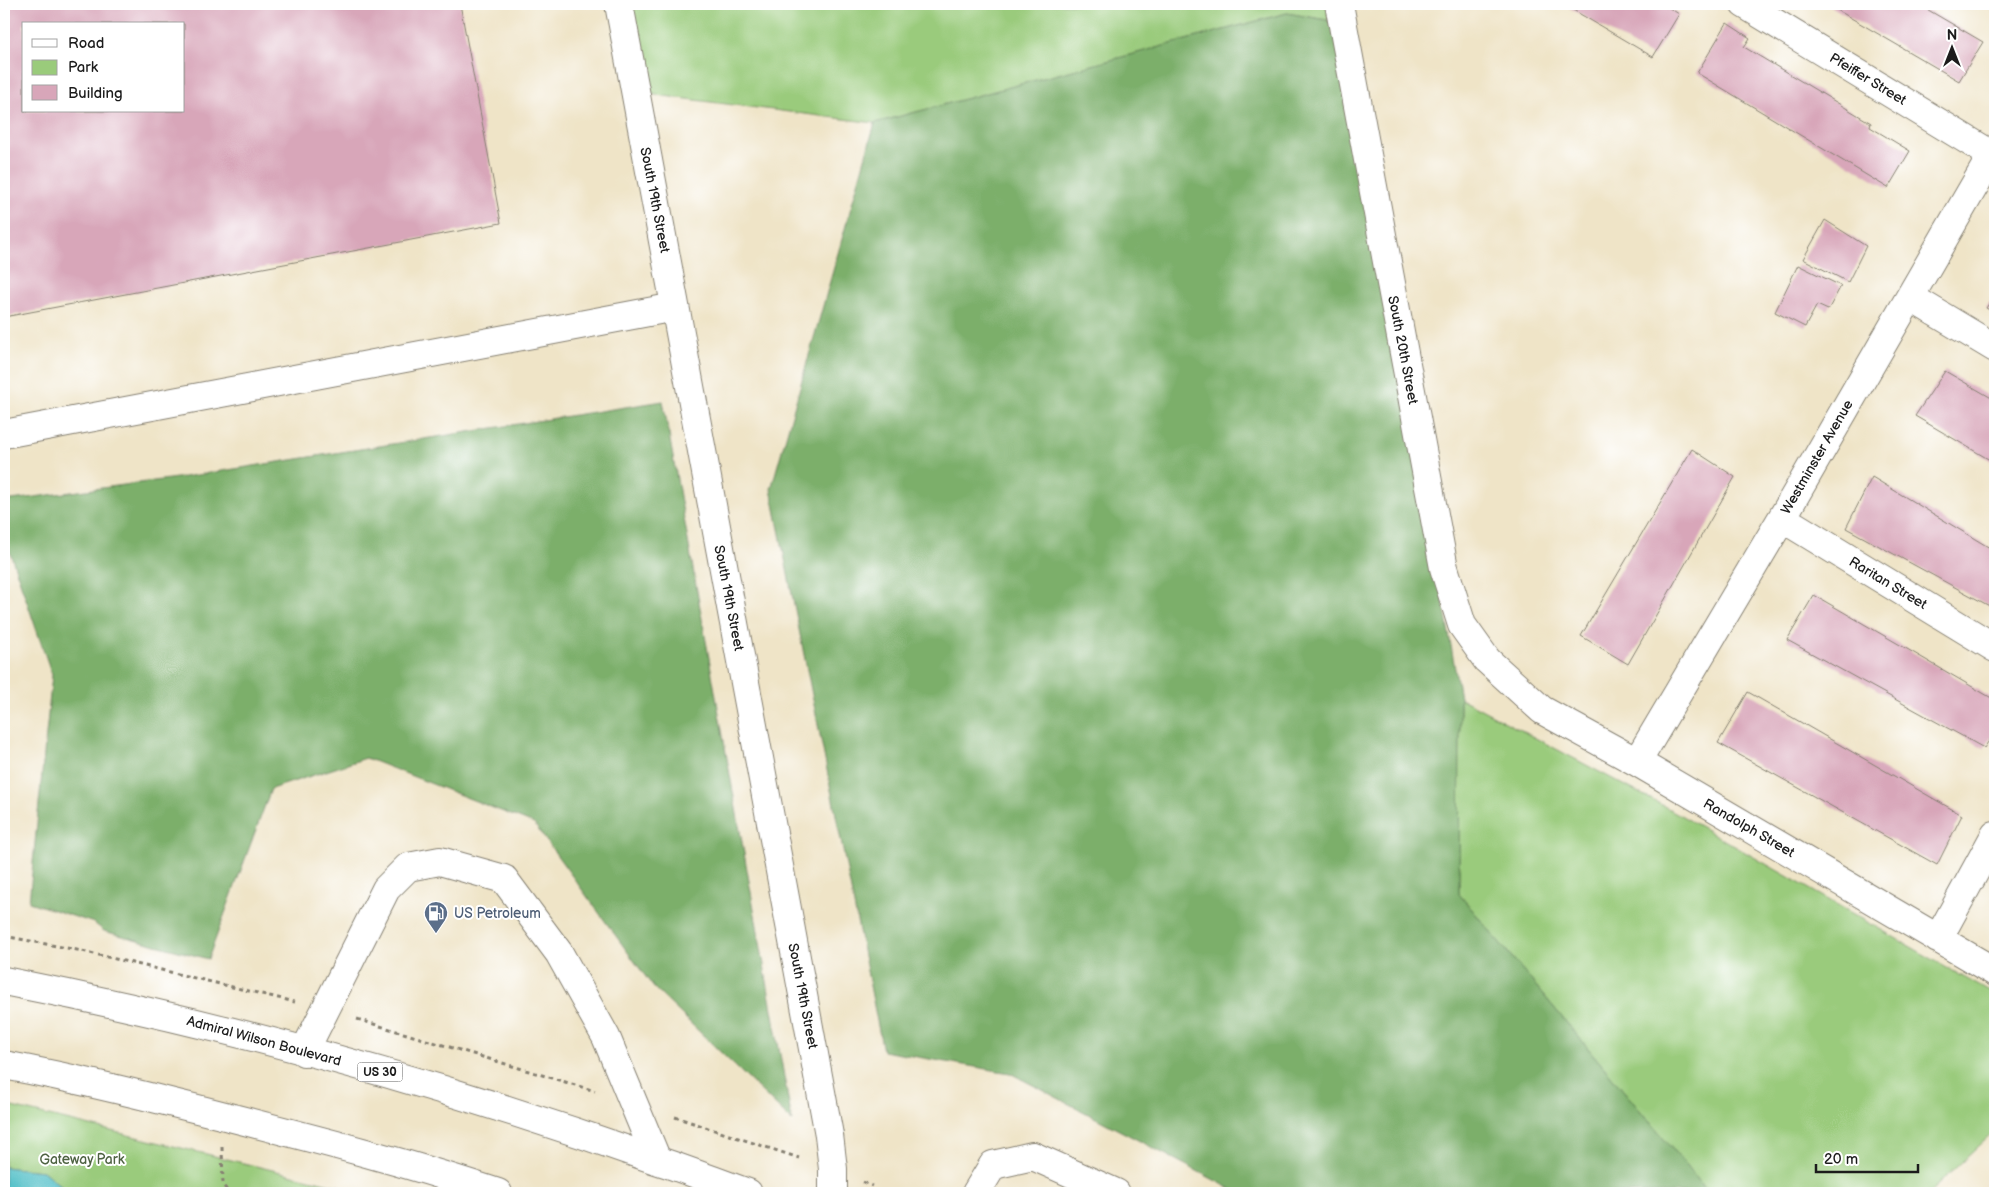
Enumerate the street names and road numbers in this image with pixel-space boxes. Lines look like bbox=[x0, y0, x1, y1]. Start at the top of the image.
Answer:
street label: Pfeiffer Street bbox=[1827, 49, 1910, 109]
street label: South 19th Street bbox=[636, 146, 674, 255]
street label: South 20th Street bbox=[1384, 294, 1422, 406]
street label: Westminster Avenue bbox=[1777, 397, 1857, 517]
street label: South 19th Street bbox=[710, 544, 748, 653]
street label: Raritan Street bbox=[1846, 553, 1931, 613]
street label: Randolph Street bbox=[1700, 795, 1798, 861]
street label: South 19th Street bbox=[784, 942, 822, 1051]
street label: Admiral Wilson Boulevard bbox=[185, 1012, 343, 1070]
road number: US 30 bbox=[358, 1062, 402, 1082]

